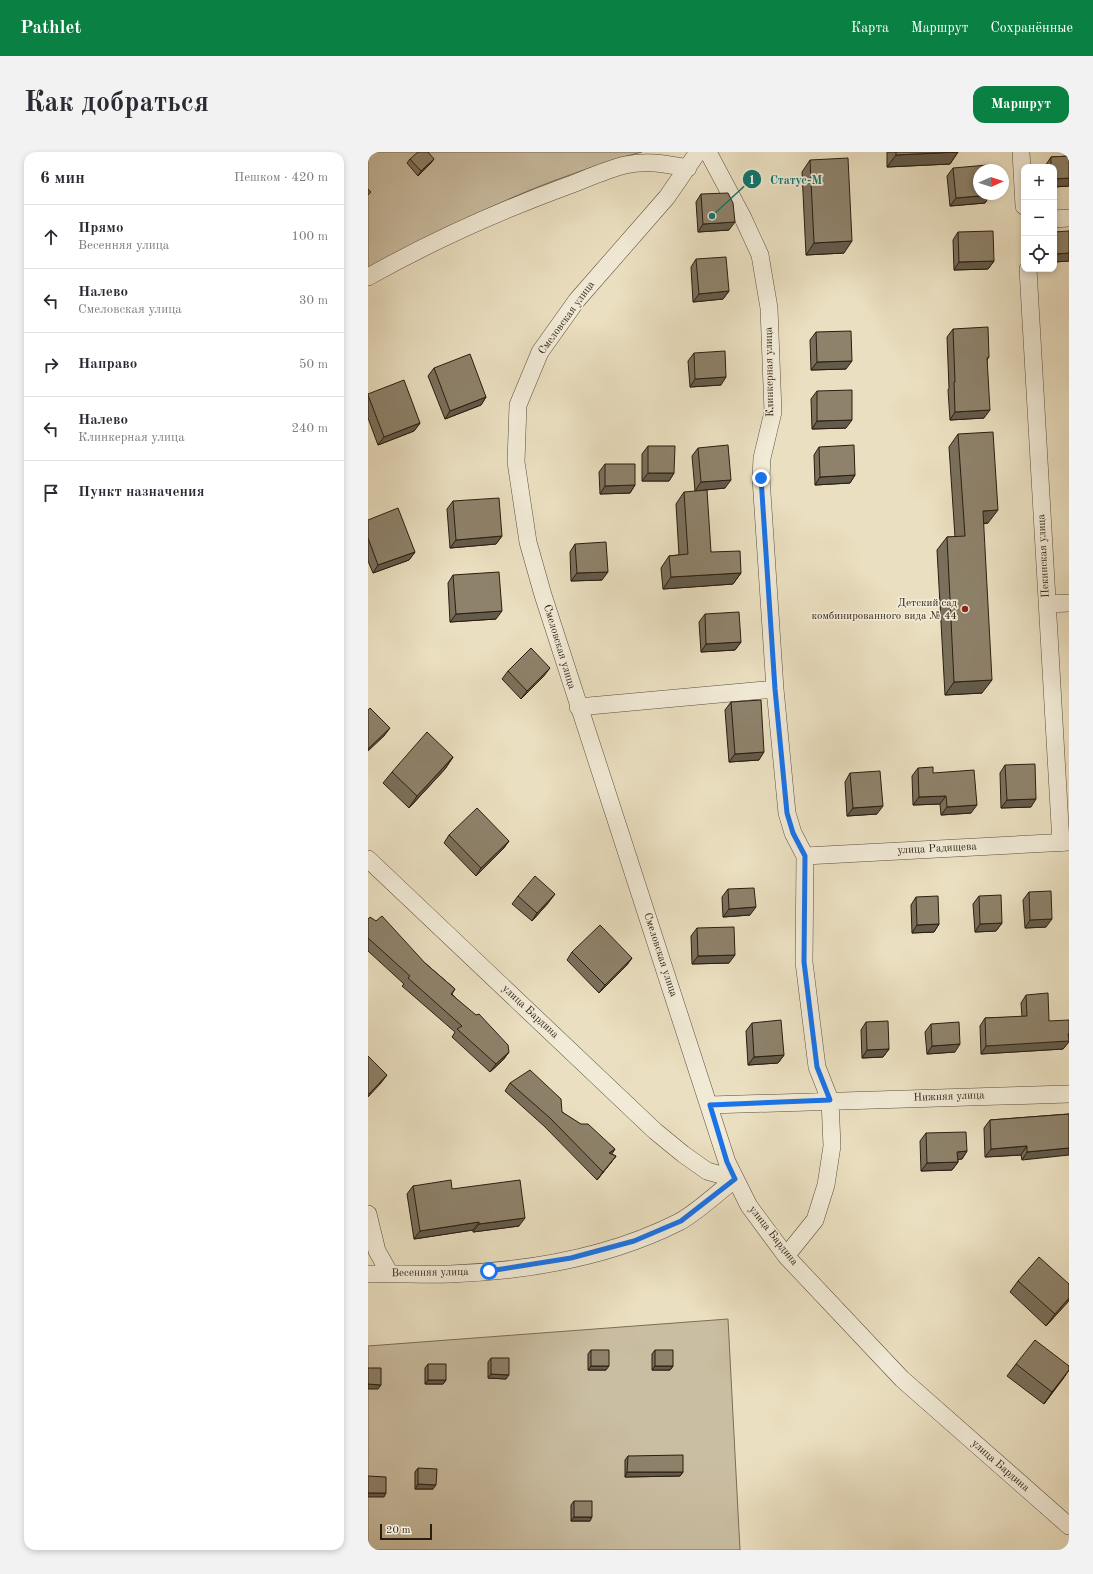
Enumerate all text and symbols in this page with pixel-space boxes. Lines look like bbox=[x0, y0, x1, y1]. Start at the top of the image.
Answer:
text: Pathlet bbox=[20, 19, 81, 38]
text: Карта bbox=[851, 21, 889, 35]
text: Маршрут bbox=[911, 21, 968, 35]
text: Сохранённые bbox=[990, 21, 1073, 35]
button: Маршрут bbox=[973, 86, 1069, 123]
text: Как добраться bbox=[24, 90, 209, 118]
north arrow bbox=[973, 164, 1009, 200]
map controls bbox=[1021, 164, 1057, 272]
button: + bbox=[1021, 164, 1057, 200]
callout: Статус-М bbox=[742, 167, 830, 191]
text: 6 мин bbox=[40, 170, 85, 187]
text: Пешком · 420 m bbox=[234, 171, 328, 184]
text: 1 bbox=[749, 175, 755, 187]
text: Статус-М bbox=[770, 175, 822, 187]
button: − bbox=[1021, 200, 1057, 236]
text: Прямо bbox=[78, 221, 124, 236]
icon: ahead bbox=[40, 226, 62, 248]
text: 100 m bbox=[291, 230, 328, 243]
button: locate bbox=[1021, 236, 1057, 272]
text: Весенняя улица bbox=[78, 239, 169, 252]
street label: Смеловская улица bbox=[537, 279, 598, 357]
text: Налево bbox=[78, 285, 128, 300]
icon: left bbox=[40, 290, 62, 312]
text: 30 m bbox=[299, 294, 328, 307]
text: Смеловская улица bbox=[78, 303, 182, 316]
street label: Клинкерная улица bbox=[764, 326, 776, 417]
icon: right bbox=[40, 354, 62, 376]
text: Направо bbox=[78, 357, 137, 372]
text: 50 m bbox=[299, 358, 328, 371]
text: Налево bbox=[78, 413, 128, 428]
icon: left bbox=[40, 418, 62, 440]
text: 240 m bbox=[291, 422, 328, 435]
text: Клинкерная улица bbox=[78, 431, 185, 444]
route end bbox=[752, 469, 770, 487]
icon: arrive bbox=[40, 482, 62, 504]
text: Пункт назначения bbox=[78, 485, 205, 500]
street label: Пекинская улица bbox=[1036, 513, 1052, 598]
place label: Детский сад комбинированного вида № 44 bbox=[812, 598, 958, 622]
street label: Смеловская улица bbox=[541, 603, 577, 691]
marker: Детский сад комбинированного вида № 44 bbox=[960, 604, 970, 614]
street label: улица Радищева bbox=[897, 841, 978, 857]
street label: Смеловская улица bbox=[641, 912, 679, 999]
street label: улица Бардина bbox=[500, 983, 561, 1041]
street label: Нижняя улица bbox=[913, 1090, 985, 1104]
street label: улица Бардина bbox=[746, 1204, 800, 1268]
route start bbox=[480, 1262, 498, 1280]
street label: Весенняя улица bbox=[391, 1267, 469, 1279]
street label: улица Бардина bbox=[969, 1438, 1031, 1494]
scale bar bbox=[380, 1522, 432, 1541]
text: 20 m bbox=[386, 1525, 411, 1536]

